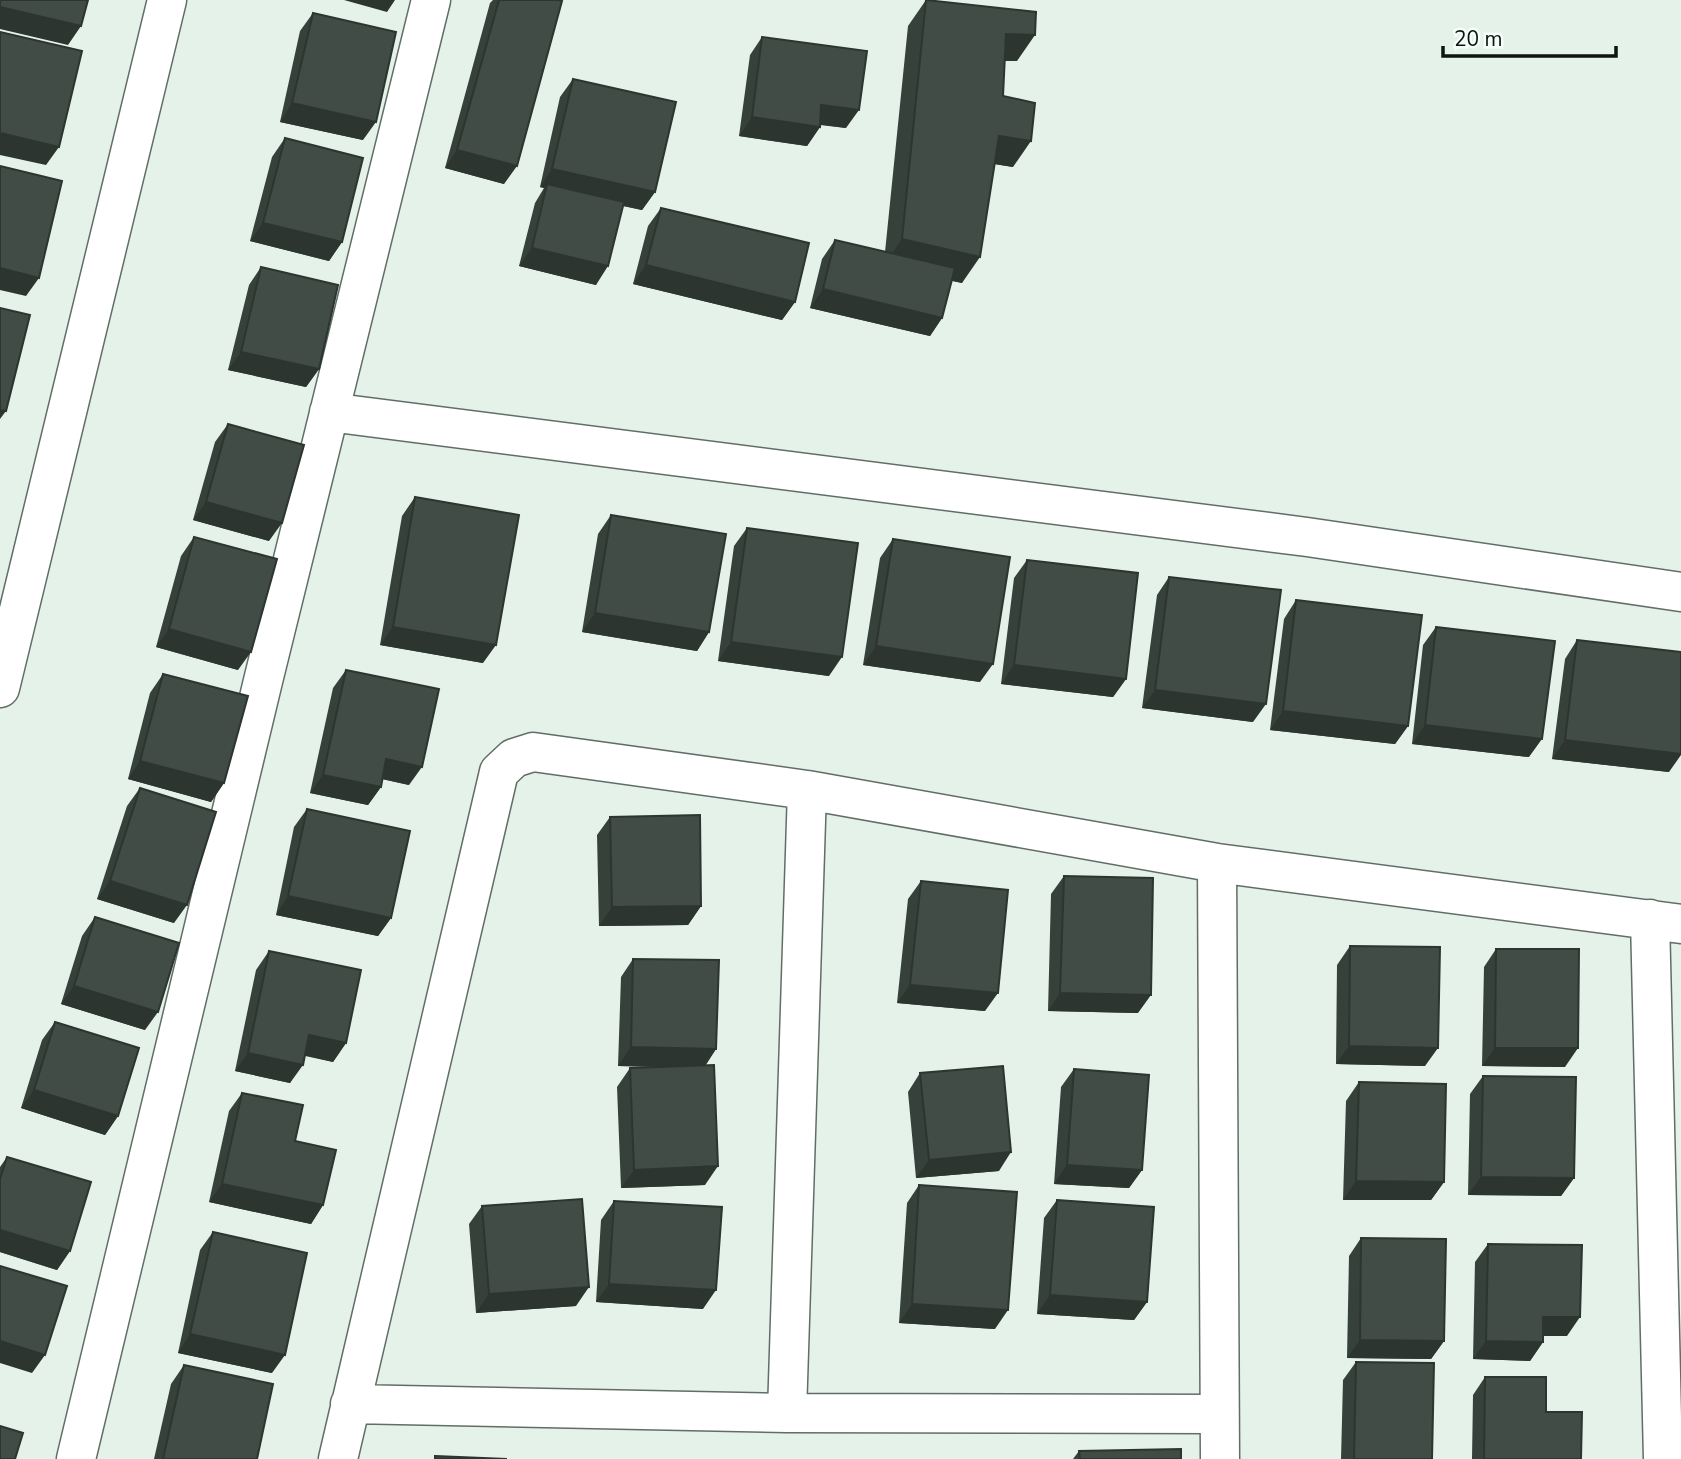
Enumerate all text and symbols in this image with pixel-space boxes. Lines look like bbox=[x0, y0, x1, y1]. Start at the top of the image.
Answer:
scale bar bbox=[1443, 14, 1616, 58]
text: 20 m bbox=[1454, 25, 1503, 53]

